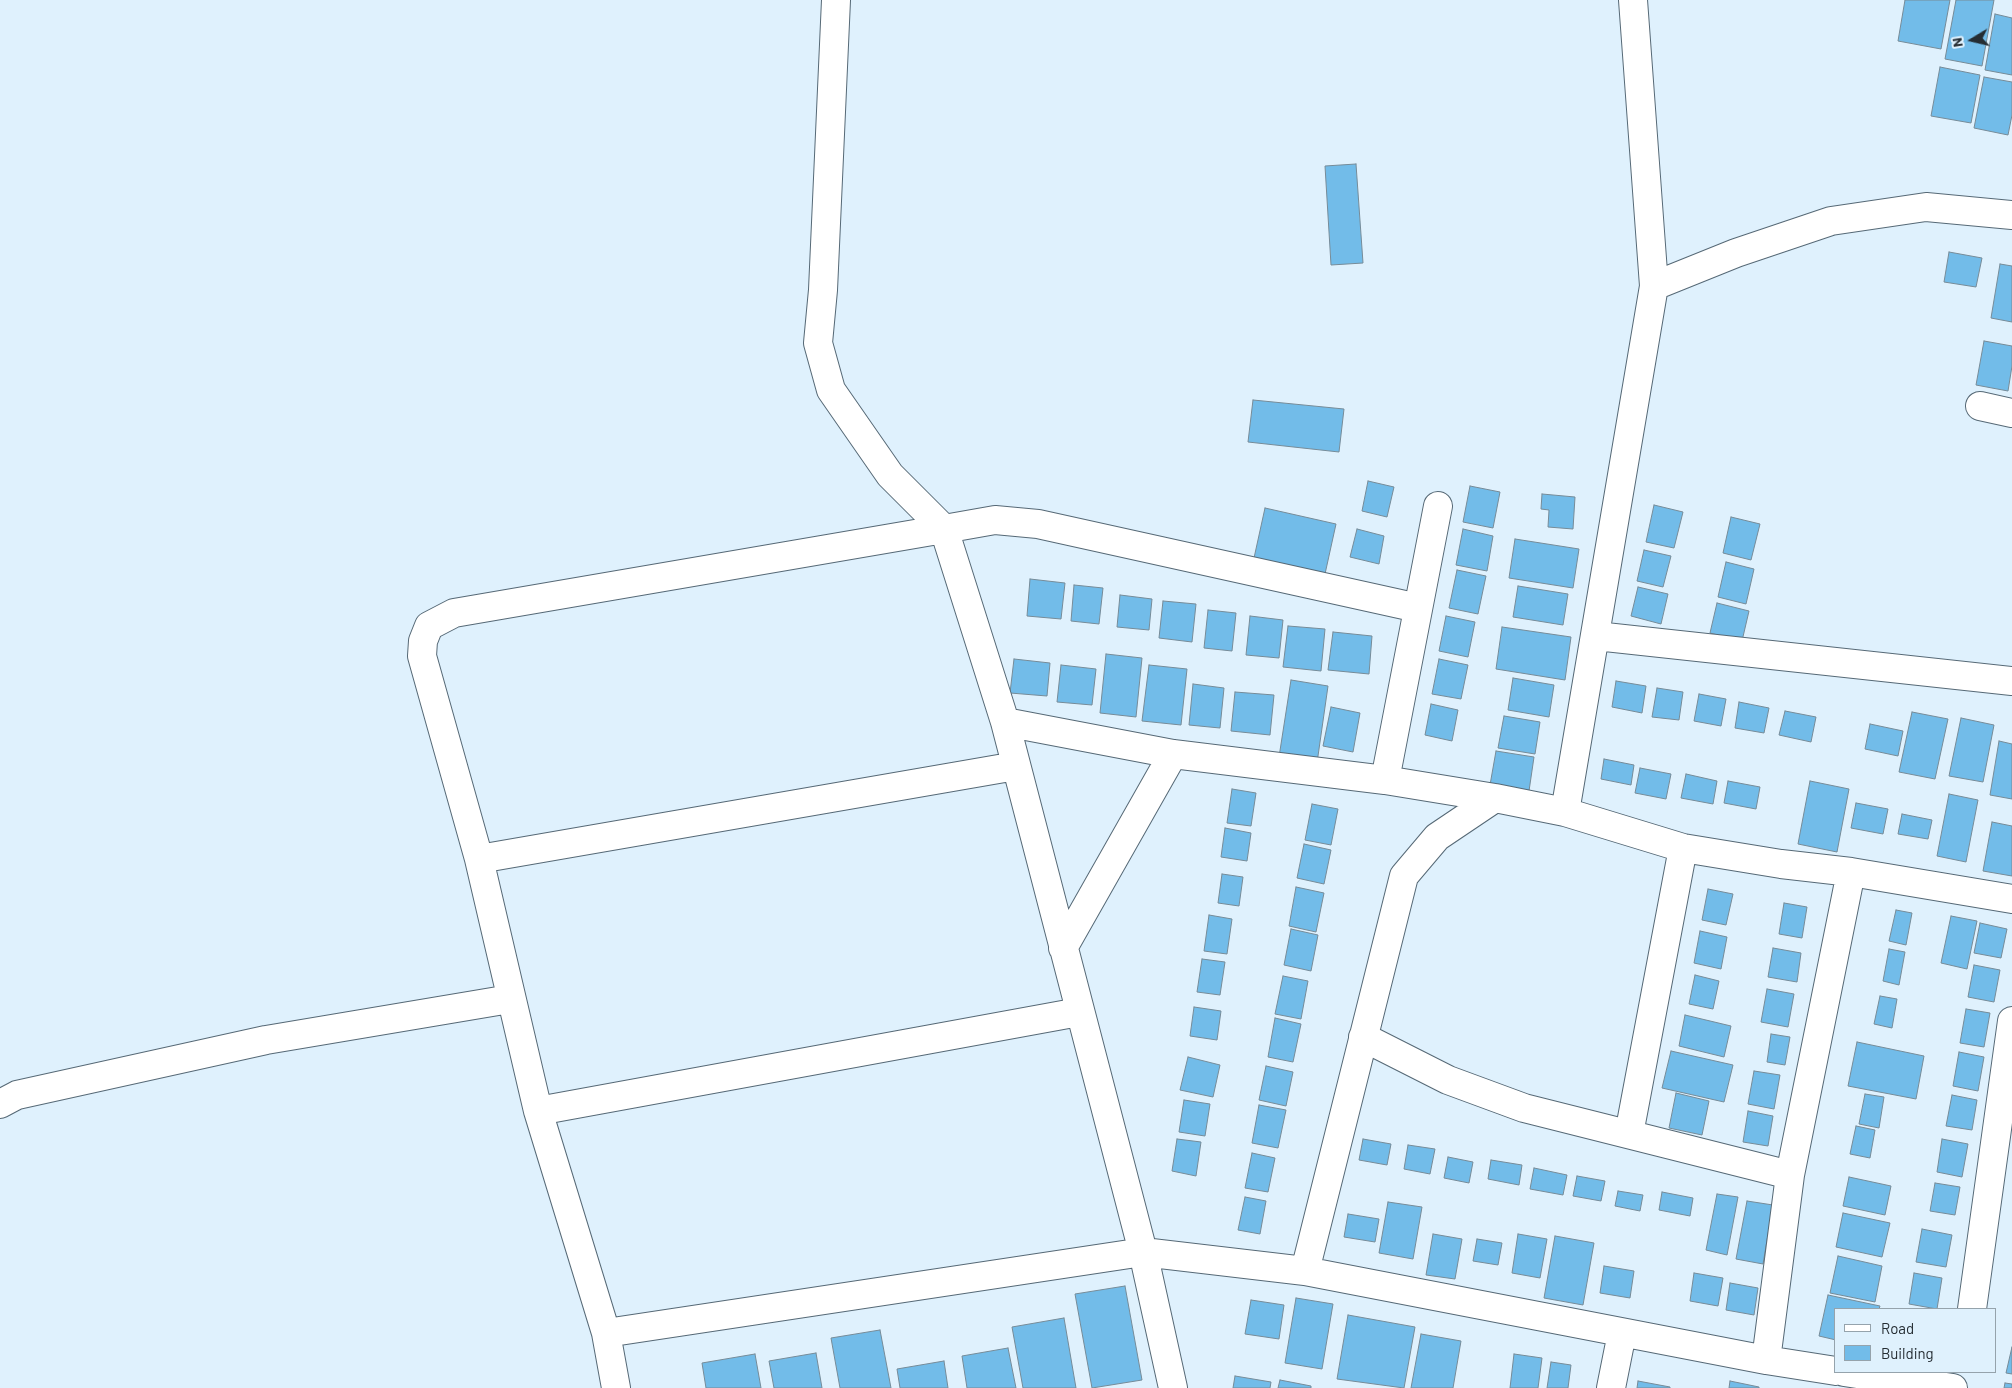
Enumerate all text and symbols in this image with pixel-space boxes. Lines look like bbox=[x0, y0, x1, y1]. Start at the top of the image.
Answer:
north arrow bbox=[1947, 15, 1997, 65]
text: N bbox=[1948, 36, 1966, 48]
legend bbox=[1834, 1308, 1997, 1373]
text: Road bbox=[1881, 1319, 1914, 1337]
text: Building bbox=[1881, 1344, 1934, 1362]

